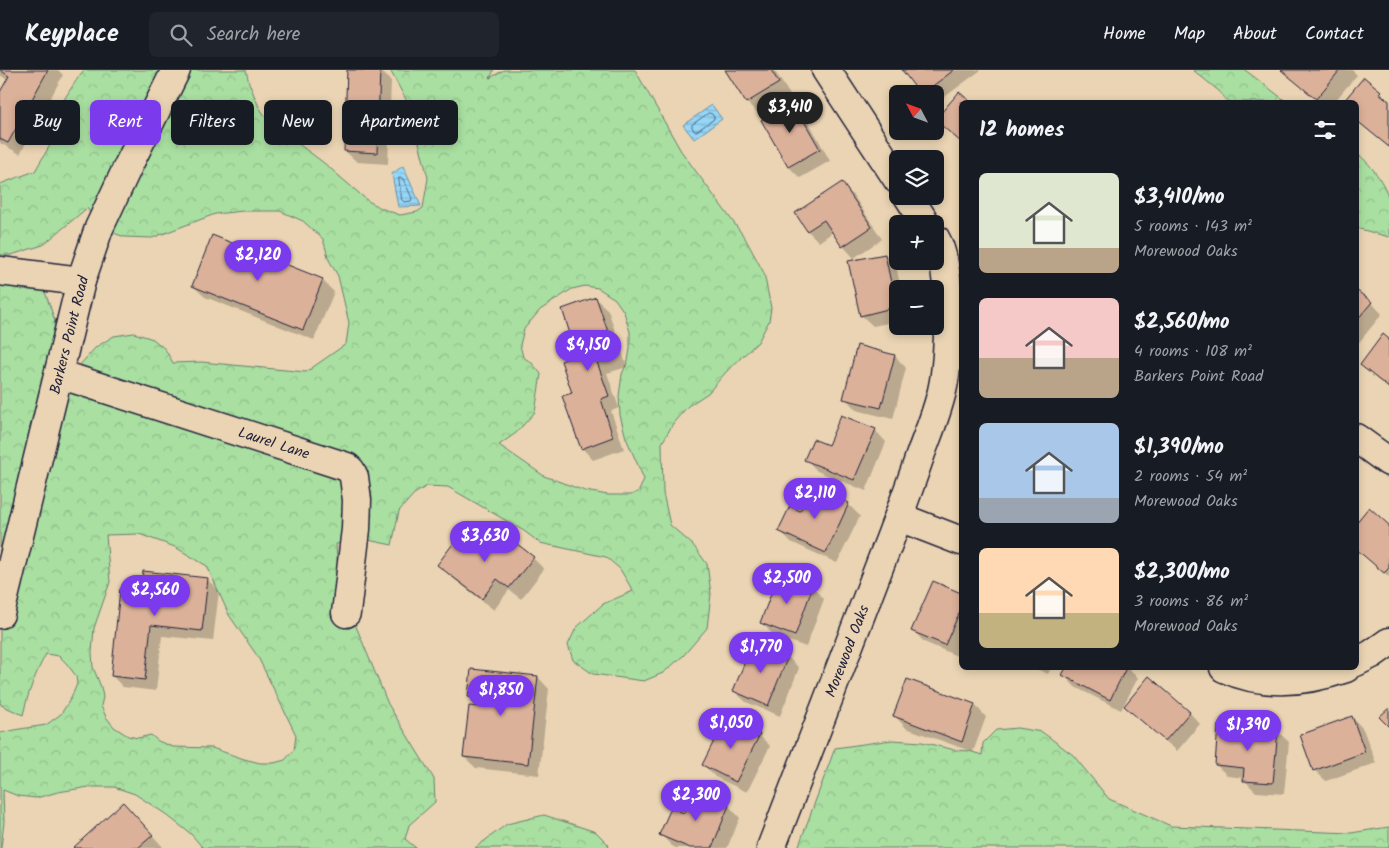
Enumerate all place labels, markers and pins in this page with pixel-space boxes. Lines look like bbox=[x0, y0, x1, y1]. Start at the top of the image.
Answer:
pin: $3,410 bbox=[749, 92, 831, 134]
pin: $2,120 bbox=[217, 240, 299, 282]
pin: $4,150 bbox=[547, 330, 629, 372]
pin: $2,110 bbox=[774, 478, 856, 520]
pin: $3,630 bbox=[444, 520, 526, 563]
pin: $2,500 bbox=[746, 562, 828, 605]
pin: $2,560 bbox=[114, 574, 196, 617]
pin: $1,770 bbox=[720, 632, 802, 674]
pin: $1,850 bbox=[460, 674, 542, 717]
pin: $1,050 bbox=[690, 708, 772, 750]
pin: $1,390 bbox=[1207, 710, 1289, 752]
pin: $2,300 bbox=[655, 780, 737, 822]

